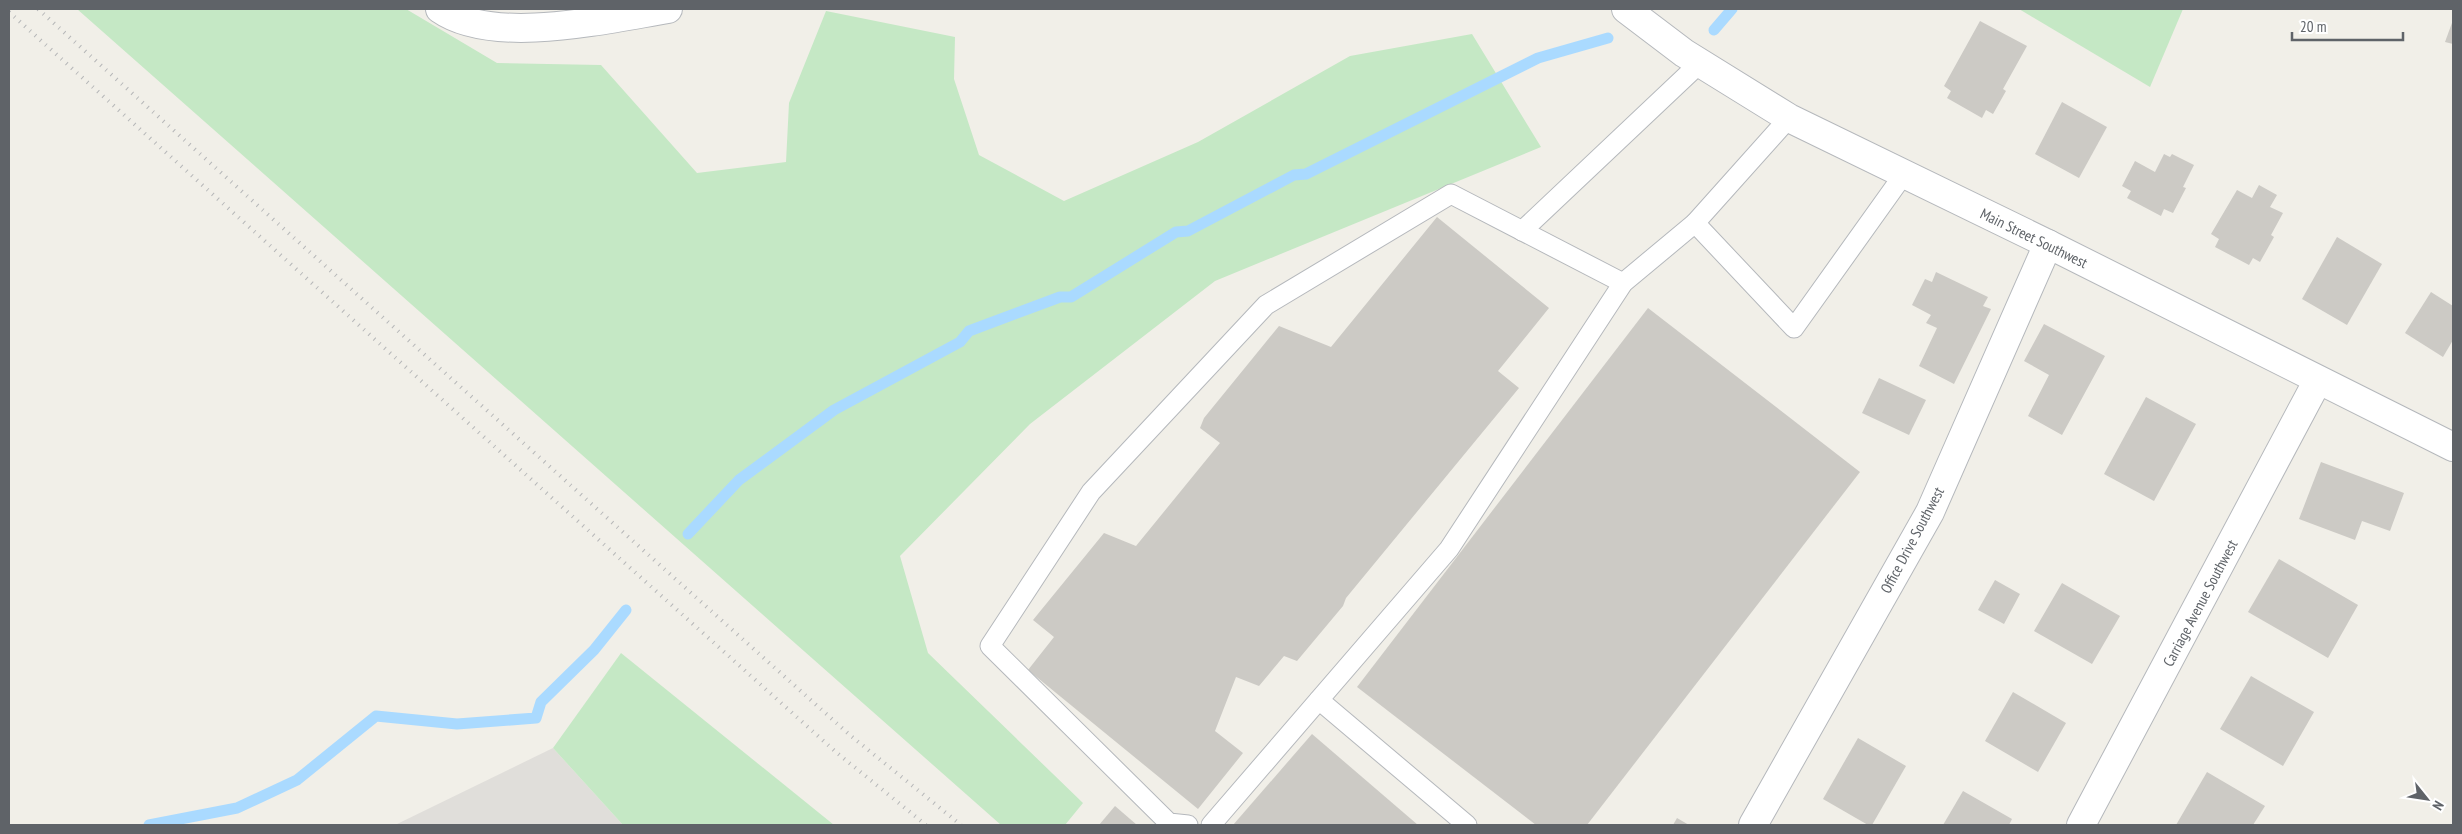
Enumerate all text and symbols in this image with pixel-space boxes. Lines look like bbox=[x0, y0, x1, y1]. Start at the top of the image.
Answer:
scale bar bbox=[2292, 10, 2403, 42]
text: 20 m bbox=[2300, 17, 2326, 36]
street label: Main Street Southwest bbox=[1977, 204, 2091, 272]
street label: Office Drive Southwest bbox=[1876, 484, 1948, 596]
street label: Carriage Avenue Southwest bbox=[2159, 536, 2241, 670]
north arrow bbox=[2402, 774, 2452, 824]
text: N bbox=[2429, 798, 2448, 813]

